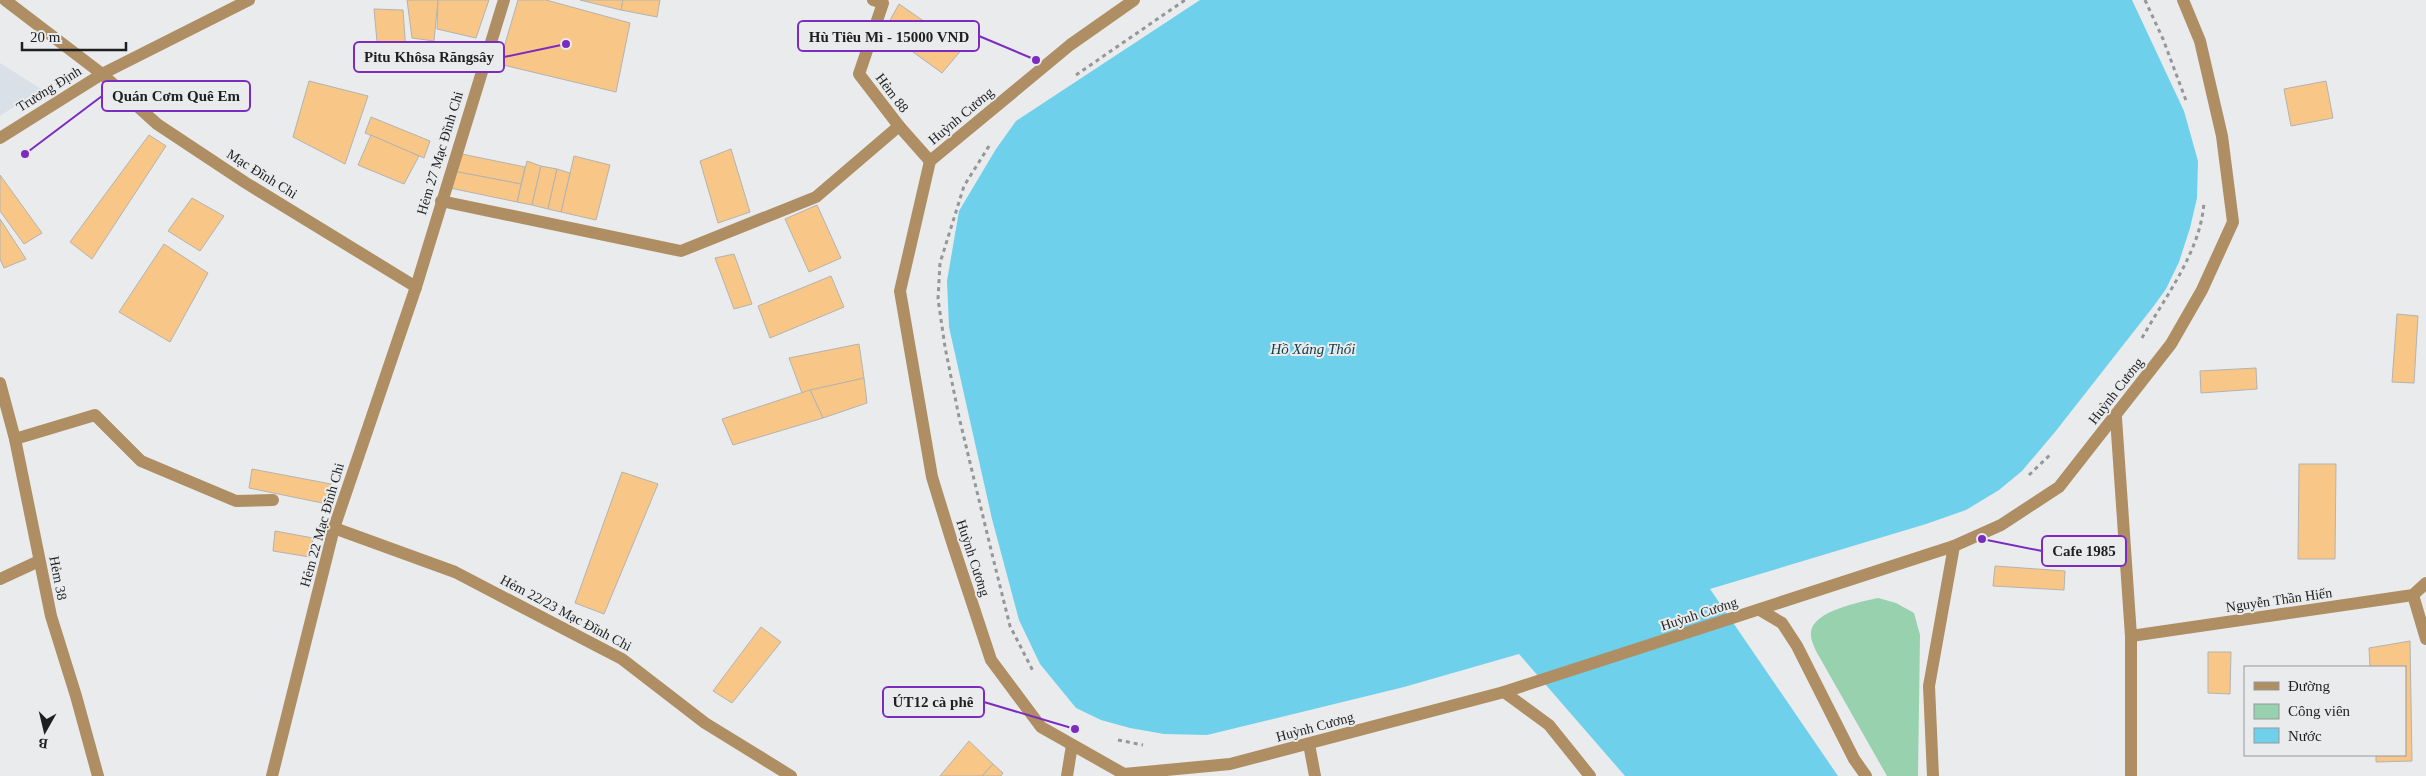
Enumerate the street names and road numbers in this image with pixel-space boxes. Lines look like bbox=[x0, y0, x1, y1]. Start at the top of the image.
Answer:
street label: Trương Định bbox=[14, 63, 84, 115]
street label: Hẻm 88 bbox=[873, 71, 911, 115]
street label: Huỳnh Cương bbox=[926, 85, 996, 147]
street label: Hẻm 27 Mạc Đĩnh Chi bbox=[414, 89, 466, 217]
street label: Mạc Đĩnh Chi bbox=[224, 146, 300, 202]
street label: Huỳnh Cương bbox=[2085, 355, 2147, 427]
street label: Hẻm 22 Mạc Đĩnh Chi bbox=[297, 461, 347, 589]
street label: Huỳnh Cương bbox=[954, 518, 992, 598]
street label: Hẻm 38 bbox=[46, 555, 70, 601]
street label: Hẻm 22/23 Mạc Đĩnh Chi bbox=[498, 572, 634, 654]
street label: Nguyễn Thần Hiến bbox=[2225, 585, 2333, 615]
street label: Huỳnh Cương bbox=[1659, 595, 1739, 633]
street label: Huỳnh Cương bbox=[1274, 709, 1356, 745]

